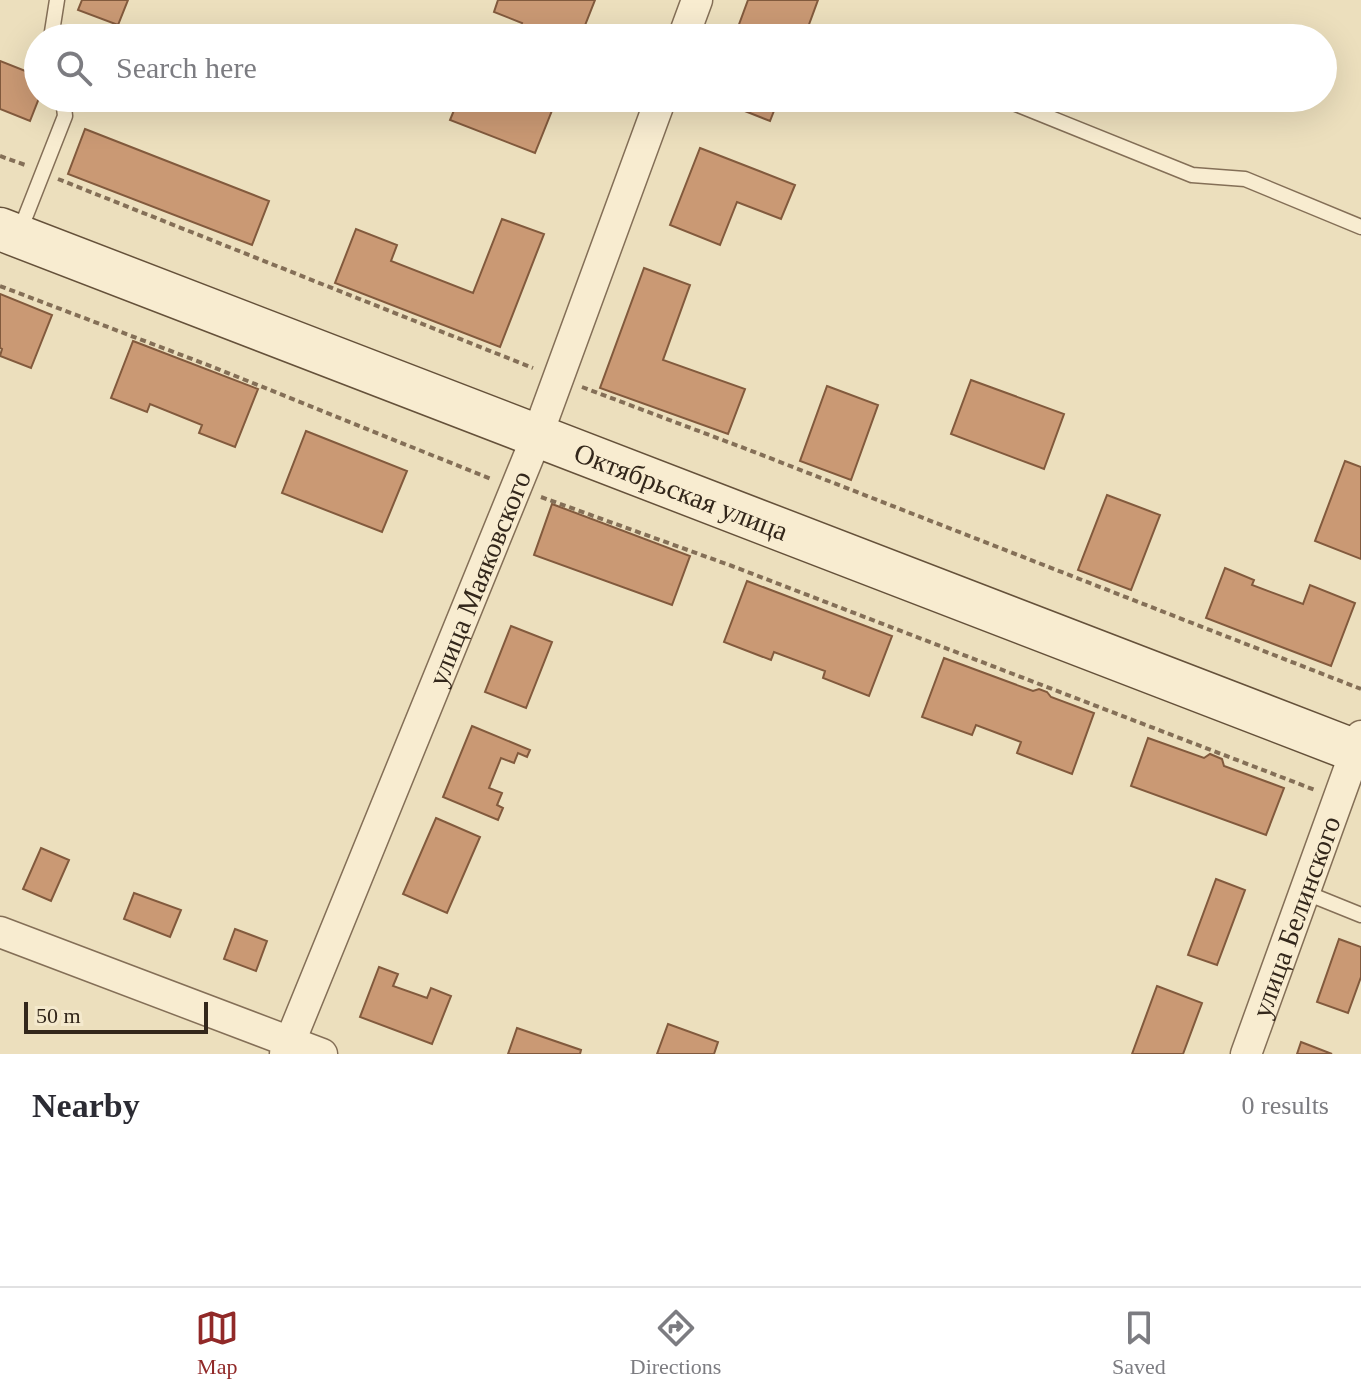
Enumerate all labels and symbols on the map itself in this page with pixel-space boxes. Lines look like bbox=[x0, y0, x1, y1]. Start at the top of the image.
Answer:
street label: Октябрьская улица bbox=[570, 436, 793, 547]
street label: улица Маяковского bbox=[421, 466, 537, 690]
street label: улица Белинского bbox=[1245, 812, 1346, 1022]
scale bar bbox=[24, 998, 208, 1034]

